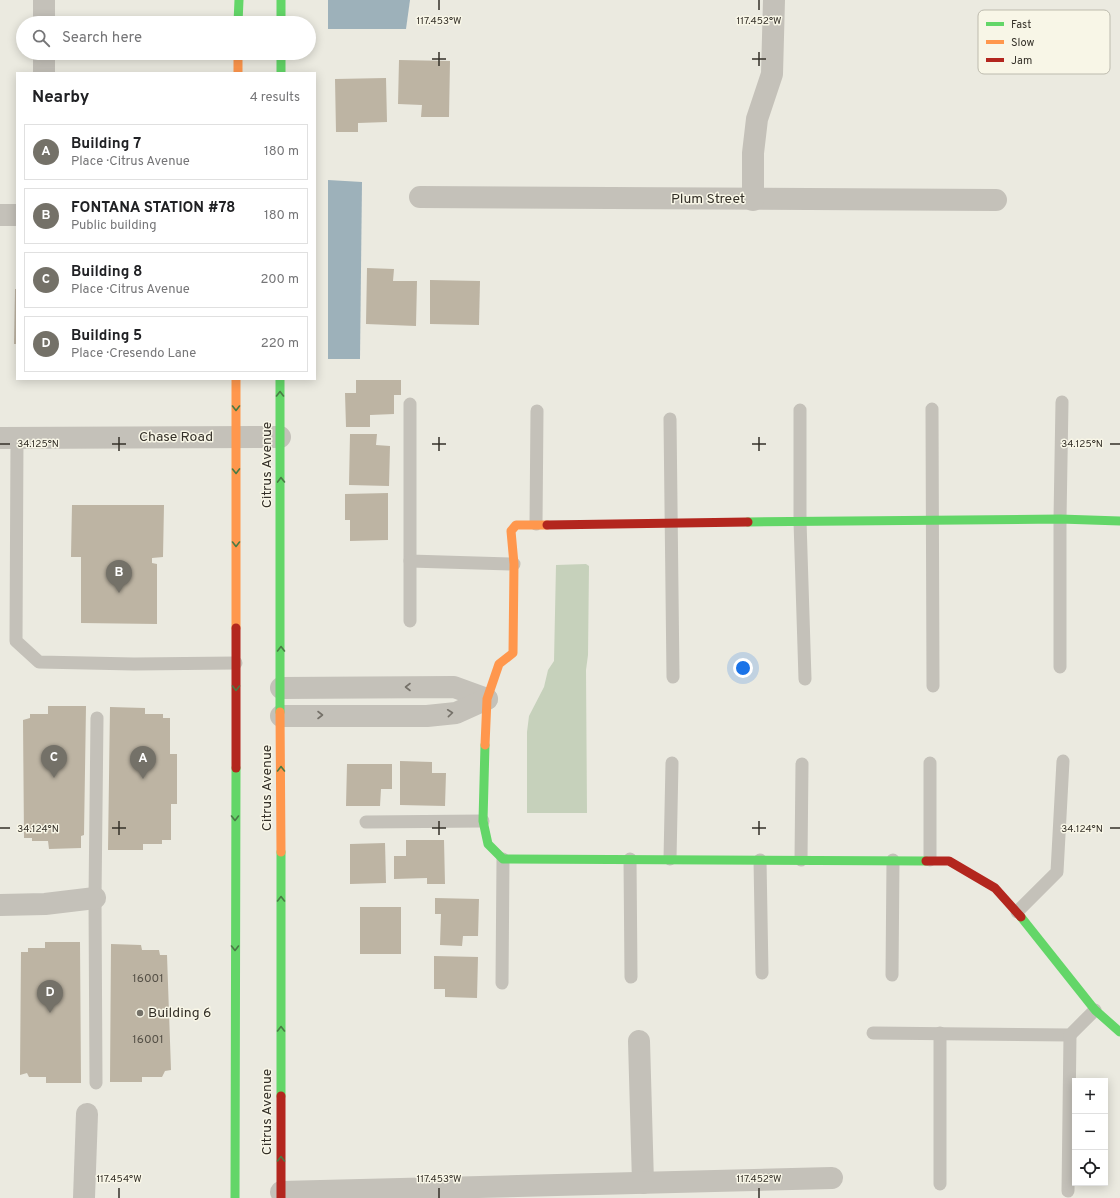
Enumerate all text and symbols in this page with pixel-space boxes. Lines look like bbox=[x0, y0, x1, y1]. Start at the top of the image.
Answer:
legend bbox=[978, 10, 1110, 74]
text: 117.453°W bbox=[417, 15, 461, 28]
text: 117.452°W bbox=[737, 15, 781, 28]
search box bbox=[16, 16, 316, 60]
text: Fast bbox=[1011, 18, 1031, 32]
icon: search bbox=[30, 27, 52, 49]
text: Search here bbox=[62, 29, 142, 48]
text: Slow bbox=[1011, 36, 1034, 50]
text: Jam bbox=[1011, 54, 1032, 68]
text: Nearby bbox=[32, 87, 89, 109]
text: 4 results bbox=[250, 90, 300, 106]
text: Building 7 bbox=[71, 135, 141, 154]
text: A bbox=[41, 144, 51, 160]
text: 180 m bbox=[264, 144, 299, 160]
text: Place · Citrus Avenue bbox=[71, 154, 190, 170]
street label: Plum Street bbox=[671, 191, 745, 208]
text: FONTANA STATION #78 bbox=[71, 199, 235, 218]
text: B bbox=[42, 208, 50, 224]
text: 180 m bbox=[264, 208, 299, 224]
text: Public building bbox=[71, 218, 157, 234]
text: Building 8 bbox=[71, 263, 143, 282]
text: C bbox=[42, 272, 50, 288]
text: 200 m bbox=[260, 272, 299, 288]
text: Place · Citrus Avenue bbox=[71, 282, 190, 298]
text: Building 5 bbox=[71, 327, 142, 346]
text: D bbox=[41, 336, 51, 352]
text: 220 m bbox=[261, 336, 299, 352]
text: Place · Cresendo Lane bbox=[71, 346, 196, 362]
one-way arrow bbox=[276, 391, 284, 397]
one-way arrow bbox=[231, 405, 240, 411]
street label: Citrus Avenue bbox=[259, 422, 276, 508]
street label: Chase Road bbox=[139, 429, 213, 446]
text: 34.125°N bbox=[17, 438, 59, 451]
text: 34.125°N bbox=[1061, 438, 1103, 451]
one-way arrow bbox=[232, 468, 240, 474]
one-way arrow bbox=[277, 477, 285, 483]
one-way arrow bbox=[232, 541, 240, 547]
pin: B bbox=[106, 560, 132, 593]
one-way arrow bbox=[277, 646, 285, 652]
your location bbox=[733, 658, 753, 678]
one-way arrow bbox=[405, 683, 411, 691]
one-way arrow bbox=[232, 685, 240, 691]
one-way arrow bbox=[447, 709, 453, 718]
one-way arrow bbox=[317, 711, 323, 719]
pin: C bbox=[41, 745, 67, 778]
street label: Citrus Avenue bbox=[259, 745, 276, 831]
pin: A bbox=[130, 746, 156, 779]
one-way arrow bbox=[277, 766, 285, 772]
one-way arrow bbox=[231, 815, 239, 821]
text: 34.124°N bbox=[17, 823, 59, 836]
text: 34.124°N bbox=[1061, 823, 1103, 836]
one-way arrow bbox=[277, 896, 285, 902]
one-way arrow bbox=[231, 945, 239, 951]
house number: 16001 bbox=[132, 971, 164, 987]
pin: D bbox=[37, 980, 63, 1013]
place label: Building 6 bbox=[148, 1005, 211, 1022]
marker: Building 6 bbox=[135, 1008, 145, 1018]
one-way arrow bbox=[277, 1026, 285, 1032]
house number: 16001 bbox=[132, 1032, 164, 1048]
street label: Citrus Avenue bbox=[259, 1069, 276, 1155]
map controls bbox=[1072, 1078, 1108, 1186]
button: + bbox=[1072, 1078, 1108, 1114]
button: − bbox=[1072, 1114, 1108, 1150]
button: locate bbox=[1072, 1150, 1108, 1186]
one-way arrow bbox=[277, 1156, 285, 1162]
text: 117.454°W bbox=[96, 1173, 142, 1186]
text: 117.453°W bbox=[417, 1173, 461, 1186]
text: 117.452°W bbox=[737, 1173, 781, 1186]

